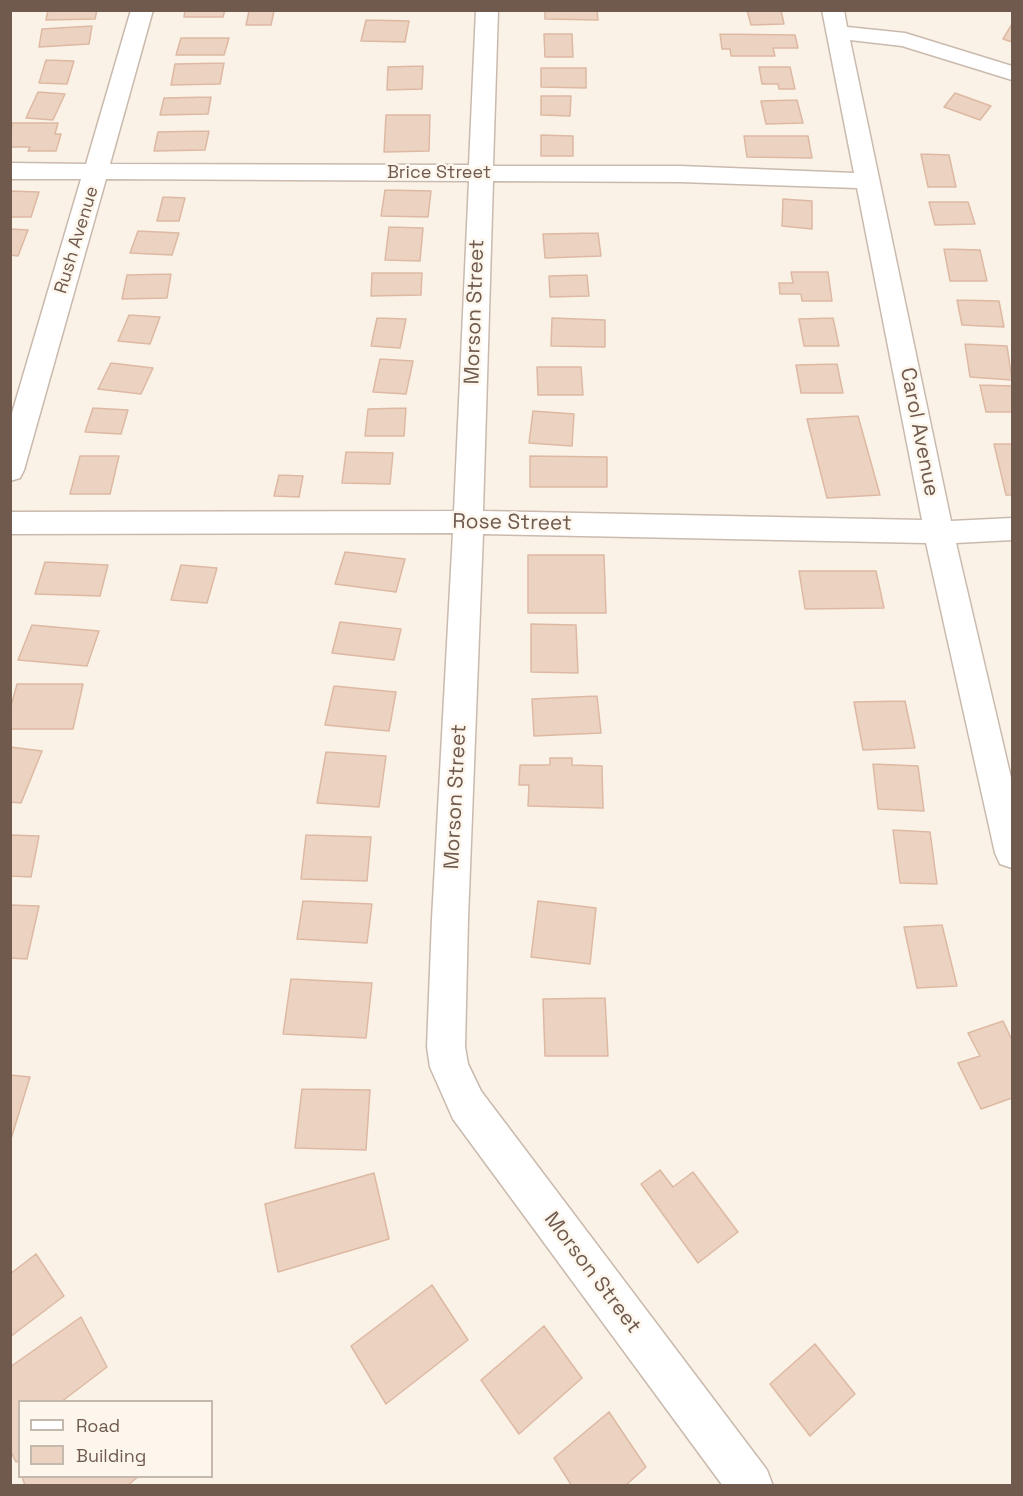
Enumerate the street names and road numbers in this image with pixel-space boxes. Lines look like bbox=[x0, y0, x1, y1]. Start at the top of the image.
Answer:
street label: Brice Street bbox=[387, 162, 491, 184]
street label: Rush Avenue bbox=[50, 184, 104, 296]
street label: Morson Street bbox=[460, 239, 490, 385]
street label: Carol Avenue bbox=[894, 365, 944, 499]
street label: Rose Street bbox=[452, 509, 572, 537]
street label: Morson Street bbox=[440, 724, 472, 870]
street label: Morson Street bbox=[538, 1207, 646, 1339]

